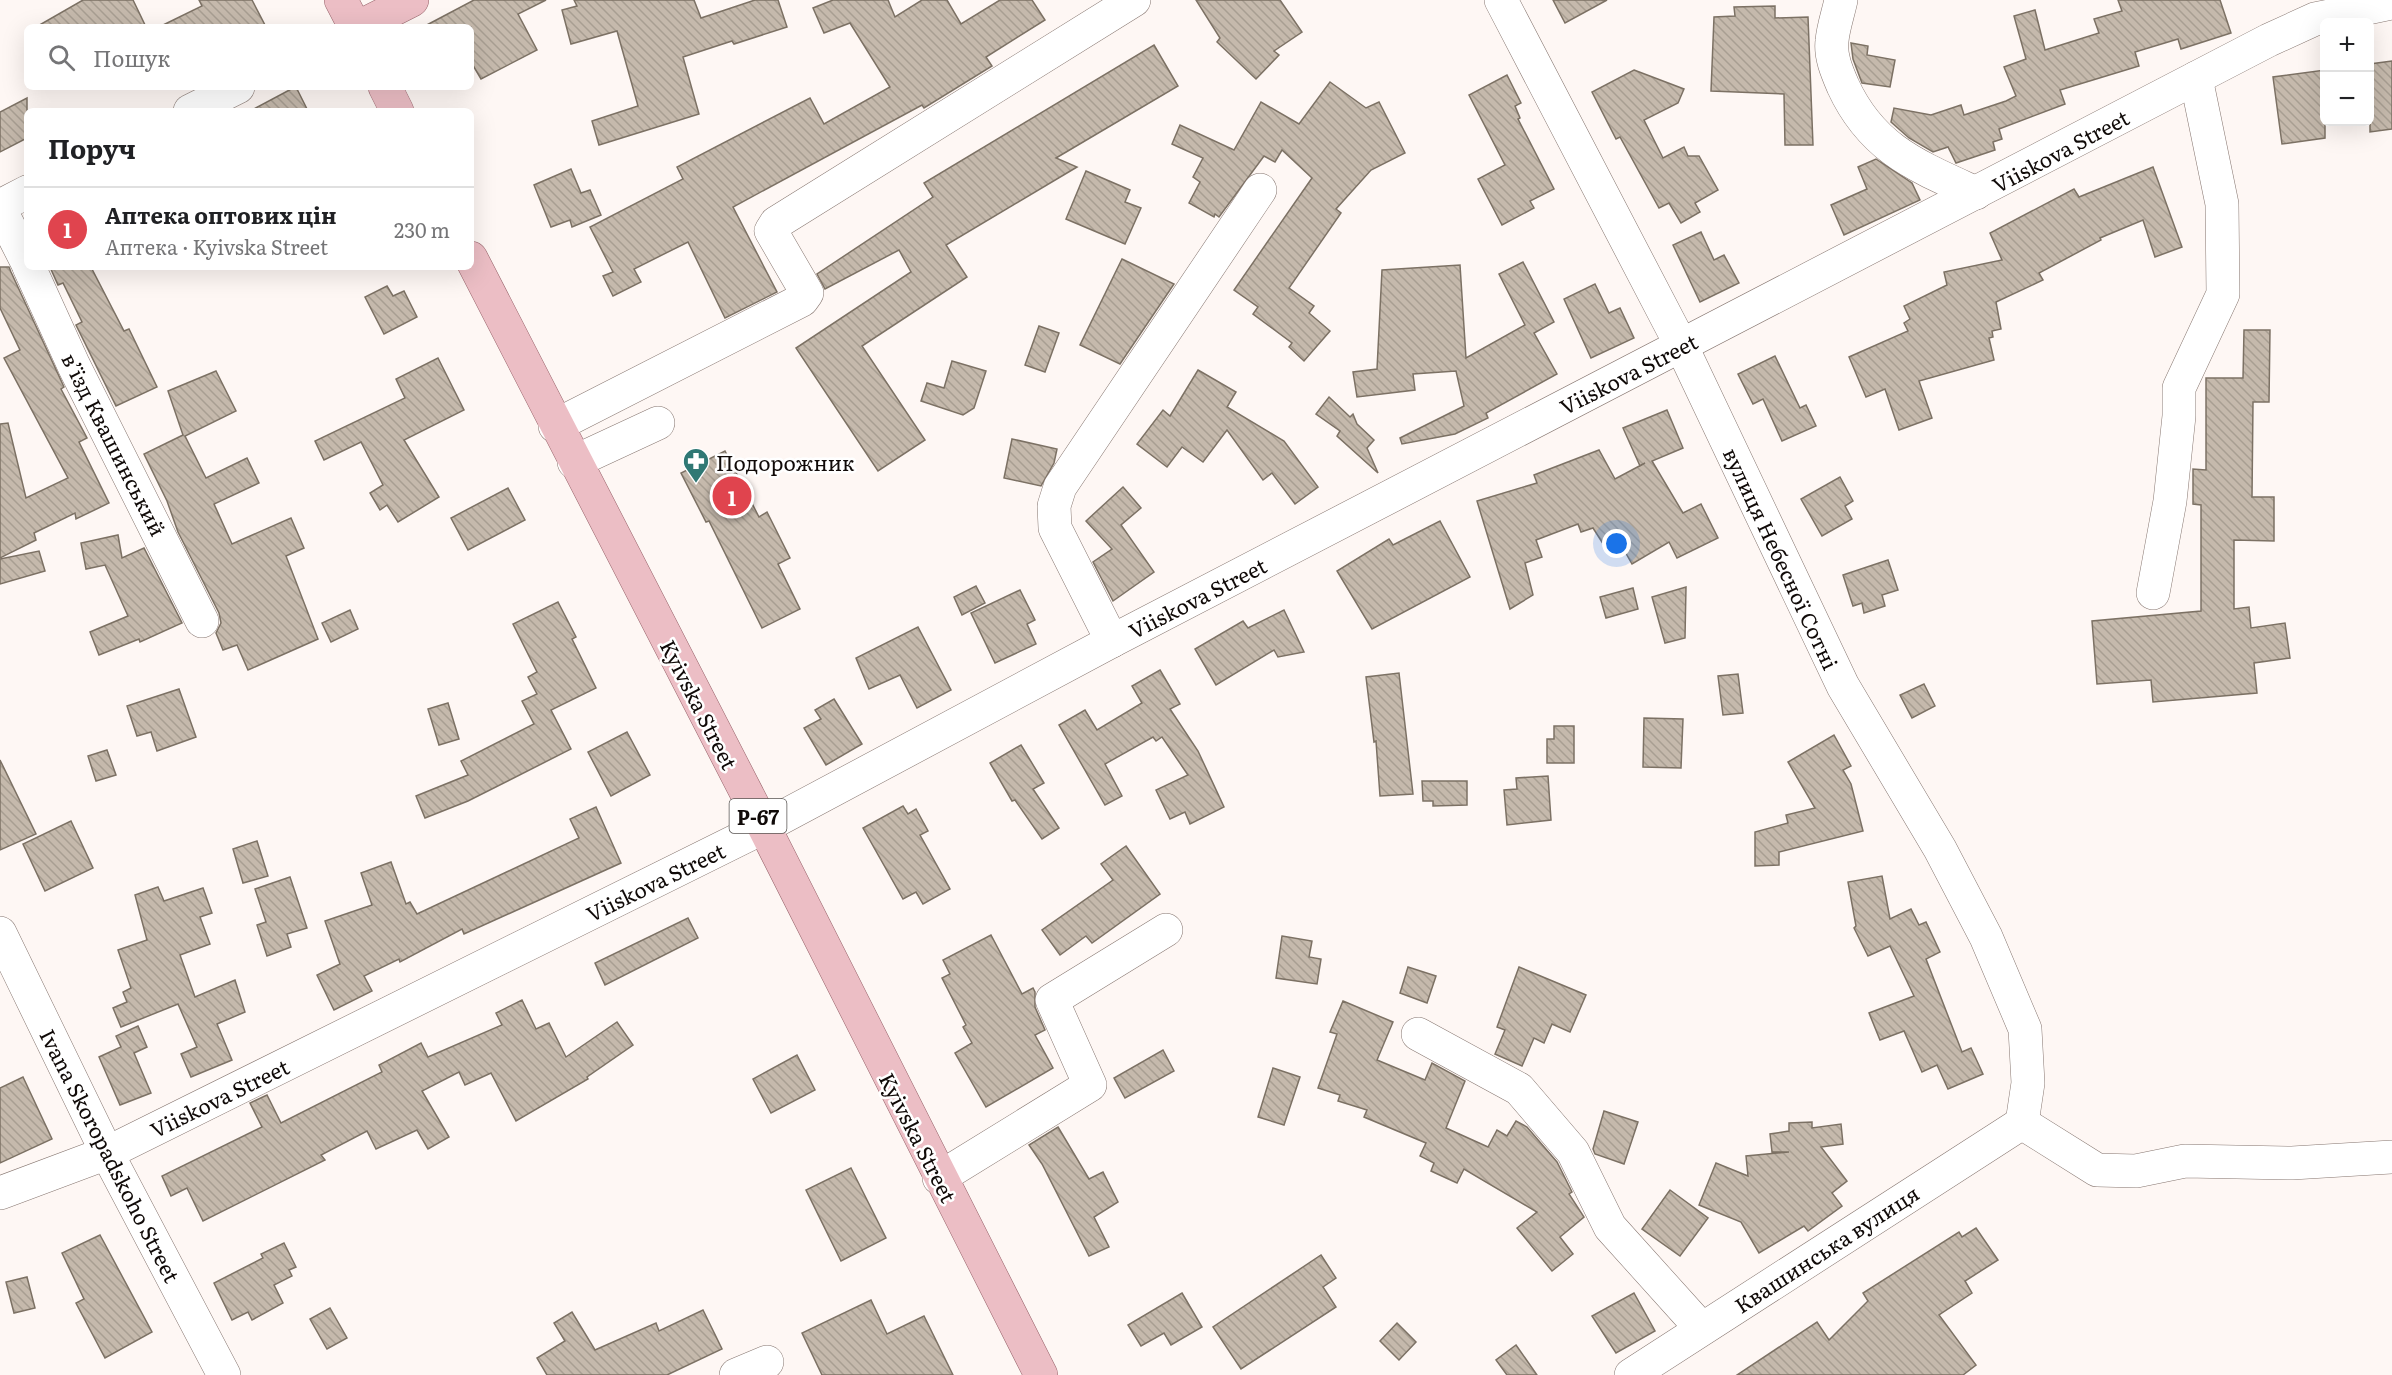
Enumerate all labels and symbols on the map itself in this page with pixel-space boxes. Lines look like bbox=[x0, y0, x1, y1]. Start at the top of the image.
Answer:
street label: Viiskova Street bbox=[1986, 101, 2134, 199]
street label: Viiskova Street bbox=[1554, 325, 1703, 421]
street label: в’їзд Квашинський bbox=[55, 347, 175, 541]
street label: вулиця Небесної Сотні bbox=[1717, 442, 1847, 674]
pharmacy icon: Подорожник bbox=[681, 446, 711, 484]
place label: Подорожник bbox=[716, 446, 855, 477]
pin: 1 bbox=[712, 474, 752, 518]
your location bbox=[1602, 529, 1631, 558]
street label: Viiskova Street bbox=[1123, 549, 1272, 645]
street label: Kyivska Street bbox=[654, 634, 746, 775]
road number: Р-67 bbox=[730, 799, 786, 833]
street label: Viiskova Street bbox=[580, 834, 730, 928]
street label: Ivana Skoropadskoho Street bbox=[33, 1023, 189, 1288]
street label: Viiskova Street bbox=[144, 1050, 294, 1144]
street label: Kyivska Street bbox=[873, 1067, 965, 1208]
street label: Квашинська вулиця bbox=[1728, 1177, 1924, 1319]

